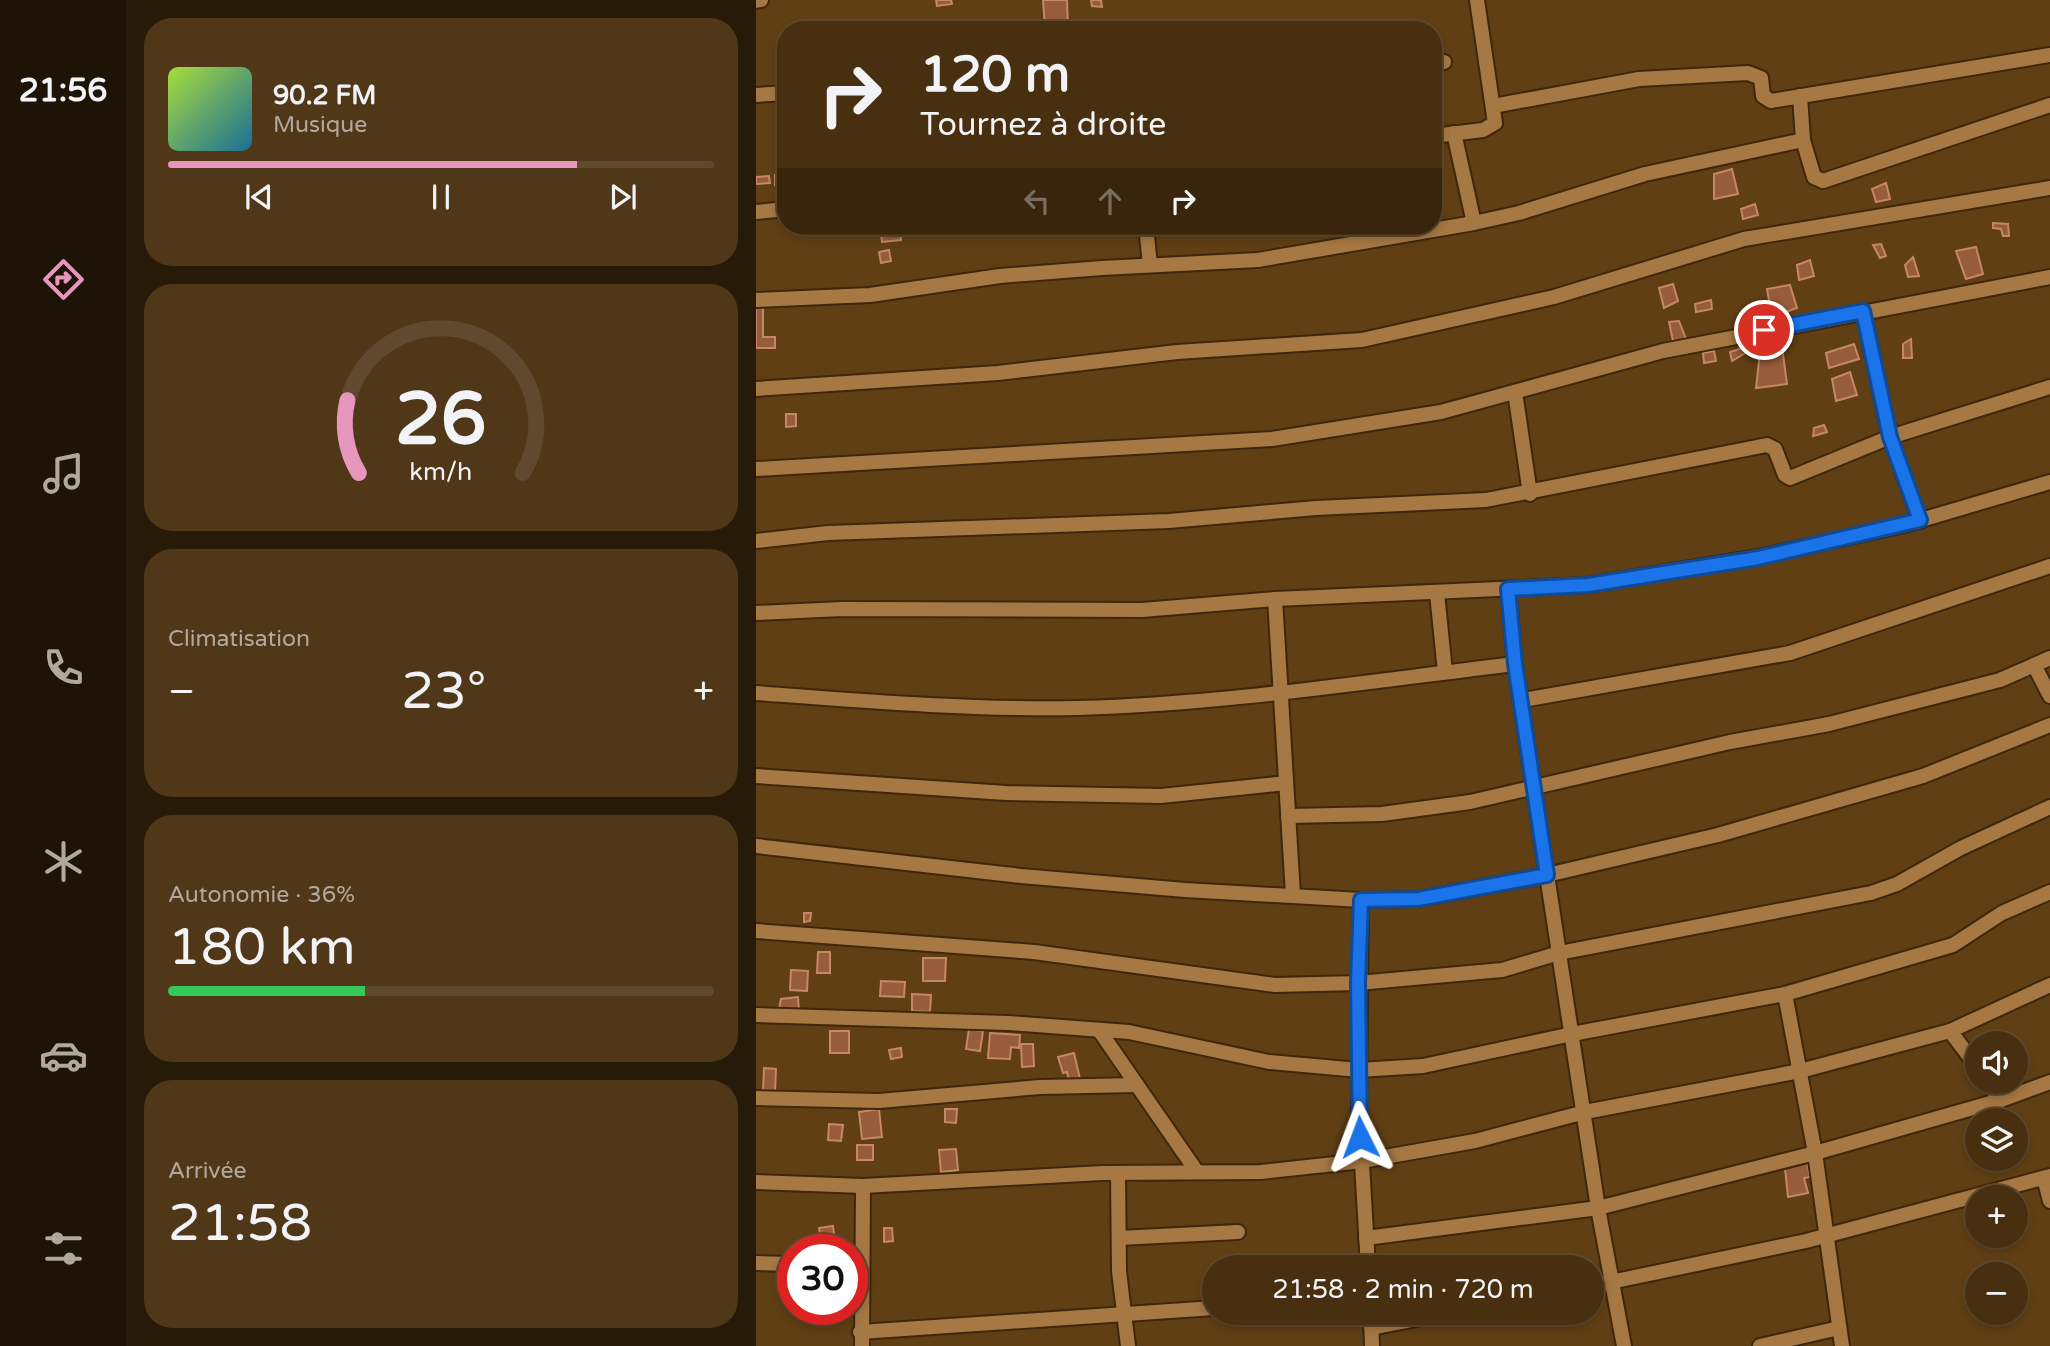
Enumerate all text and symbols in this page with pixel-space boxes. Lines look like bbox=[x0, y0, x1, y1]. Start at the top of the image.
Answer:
text: 120 m bbox=[920, 46, 1070, 105]
icon: right bbox=[805, 49, 896, 140]
text: 21:56 bbox=[19, 72, 107, 110]
text: 90.2 FM bbox=[273, 80, 376, 111]
text: Tournez à droite bbox=[920, 106, 1166, 144]
text: Musique bbox=[273, 111, 367, 139]
icon: previous bbox=[240, 178, 278, 216]
icon: pause bbox=[422, 178, 460, 216]
icon: next bbox=[604, 178, 642, 216]
icon: left bbox=[1018, 182, 1056, 220]
icon: ahead bbox=[1091, 182, 1129, 220]
icon: right bbox=[1164, 182, 1202, 220]
icon: directions bbox=[39, 255, 88, 304]
pin bbox=[1734, 300, 1794, 360]
icon: arrive bbox=[1745, 311, 1783, 349]
text: 26 bbox=[395, 377, 487, 465]
icon: music bbox=[39, 449, 88, 498]
text: km/h bbox=[410, 457, 472, 487]
text: Climatisation bbox=[168, 625, 310, 653]
icon: phone bbox=[39, 643, 88, 692]
text: 23° bbox=[401, 660, 486, 723]
text: − bbox=[168, 669, 195, 715]
text: + bbox=[693, 669, 714, 715]
icon: climate bbox=[39, 837, 88, 886]
text: Autonomie · 36% bbox=[168, 881, 355, 909]
text: 180 km bbox=[168, 916, 356, 979]
icon: car bbox=[39, 1031, 88, 1080]
map controls bbox=[1965, 1031, 2028, 1325]
button: sound bbox=[1965, 1031, 2028, 1094]
position arrow bbox=[1323, 1100, 1397, 1174]
button: layers bbox=[1965, 1108, 2028, 1171]
text: Arrivée bbox=[168, 1157, 246, 1185]
button: + bbox=[1965, 1185, 2028, 1248]
text: 21:58 bbox=[168, 1192, 312, 1255]
icon: filters bbox=[39, 1224, 88, 1273]
speed limit sign: 30 bbox=[777, 1234, 868, 1325]
button: − bbox=[1965, 1262, 2028, 1325]
text: 21:58 · 2 min · 720 m bbox=[1272, 1274, 1534, 1305]

